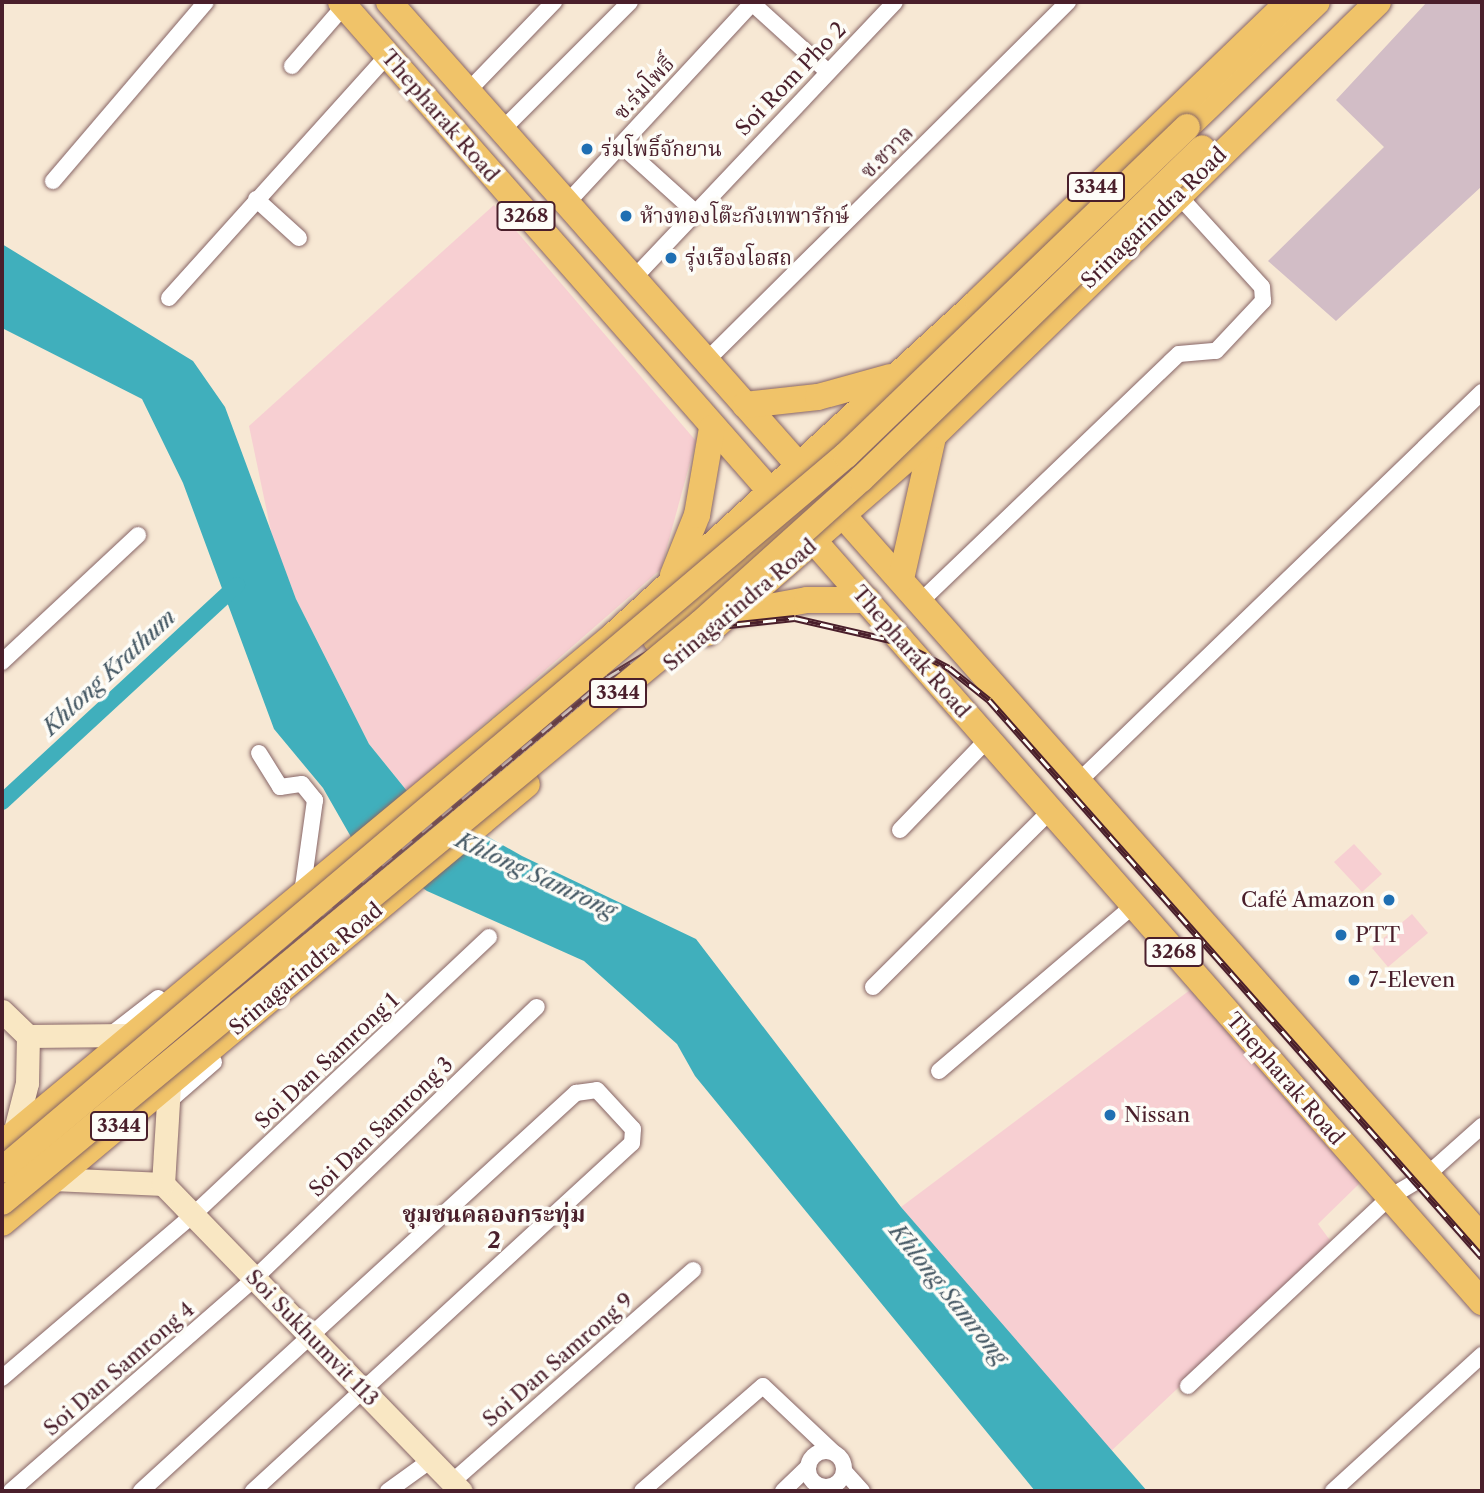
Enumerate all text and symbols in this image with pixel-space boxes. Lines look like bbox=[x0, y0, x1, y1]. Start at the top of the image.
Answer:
street label: Soi Rom Pho 2 bbox=[730, 17, 852, 141]
street label: Thepharak Road bbox=[376, 45, 504, 187]
street label: ซ.ร่มโพธิ์ bbox=[608, 51, 680, 125]
street label: ซ.ชวาล bbox=[855, 120, 919, 184]
place label: ร่มโพธิ์จักยาน bbox=[601, 136, 722, 162]
marker: ร่มโพธิ์จักยาน bbox=[579, 141, 595, 157]
street label: Srinagarindra Road bbox=[1076, 142, 1232, 294]
road number: 3344 bbox=[1066, 172, 1126, 202]
road number: 3268 bbox=[496, 200, 556, 232]
place label: ห้างทองโต๊ะกังเทพารักษ์ bbox=[640, 203, 849, 229]
marker: ห้างทองโต๊ะกังเทพารักษ์ bbox=[618, 208, 634, 224]
place label: รุ่งเรืองโอสถ bbox=[685, 245, 792, 271]
marker: รุ่งเรืองโอสถ bbox=[663, 250, 679, 266]
street label: Srinagarindra Road bbox=[658, 533, 822, 677]
street label: Thepharak Road bbox=[847, 581, 975, 723]
water label: Khlong Krathum bbox=[36, 603, 182, 741]
road number: 3344 bbox=[588, 678, 648, 708]
water label: Khlong Samrong bbox=[452, 826, 620, 924]
place label: Café Amazon bbox=[1240, 887, 1375, 913]
marker: Café Amazon bbox=[1381, 892, 1397, 908]
street label: Srinagarindra Road bbox=[224, 897, 388, 1041]
place label: PTT bbox=[1355, 922, 1400, 948]
marker: PTT bbox=[1333, 927, 1349, 943]
road number: 3268 bbox=[1144, 936, 1204, 968]
place label: 7-Eleven bbox=[1368, 967, 1455, 993]
marker: 7-Eleven bbox=[1346, 972, 1362, 988]
street label: Soi Dan Samrong 1 bbox=[250, 988, 404, 1134]
street label: Thepharak Road bbox=[1221, 1008, 1349, 1150]
street label: Soi Dan Samrong 3 bbox=[304, 1052, 458, 1202]
place label: Nissan bbox=[1124, 1102, 1190, 1128]
marker: Nissan bbox=[1102, 1107, 1118, 1123]
road number: 3344 bbox=[89, 1110, 149, 1142]
district label: ชุมชนคลองกระทุ่ม 2 bbox=[403, 1200, 585, 1254]
water label: Khlong Samrong bbox=[884, 1218, 1014, 1370]
street label: Soi Sukhumvit 113 bbox=[240, 1264, 384, 1412]
street label: Soi Dan Samrong 9 bbox=[478, 1288, 638, 1432]
street label: Soi Dan Samrong 4 bbox=[39, 1297, 199, 1441]

